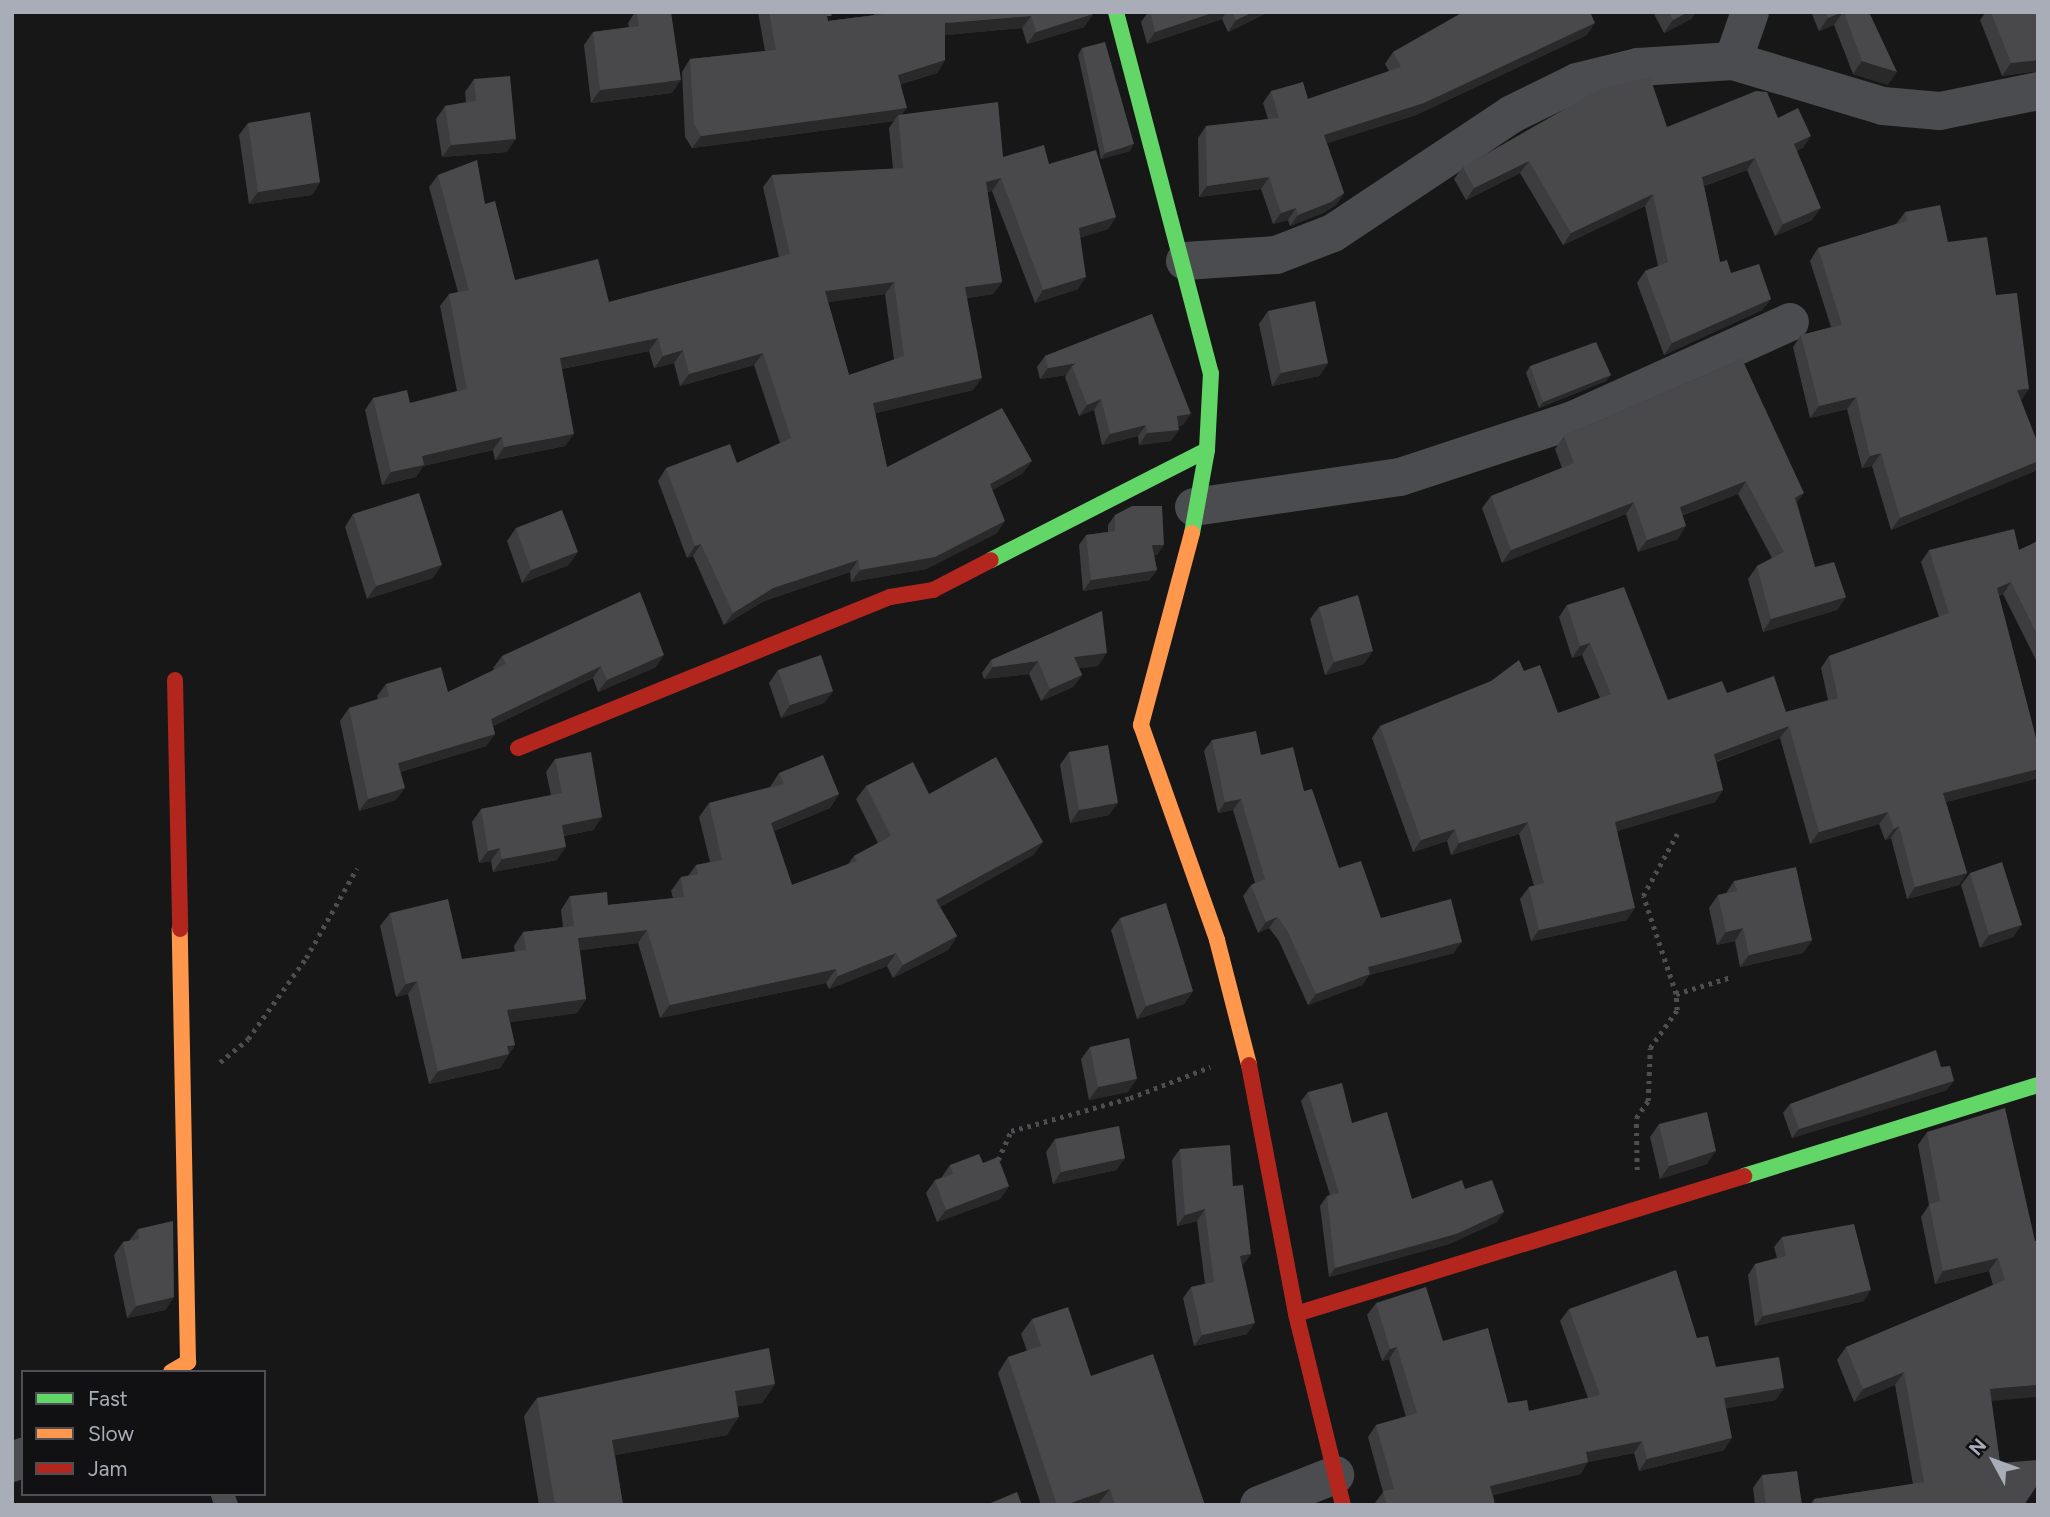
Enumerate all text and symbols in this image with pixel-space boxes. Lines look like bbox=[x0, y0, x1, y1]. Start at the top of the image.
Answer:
legend bbox=[21, 1370, 266, 1496]
text: Fast bbox=[88, 1386, 128, 1411]
text: Slow bbox=[88, 1421, 134, 1446]
north arrow bbox=[1959, 1426, 2029, 1496]
text: N bbox=[1964, 1434, 1991, 1460]
text: Jam bbox=[88, 1456, 127, 1481]

